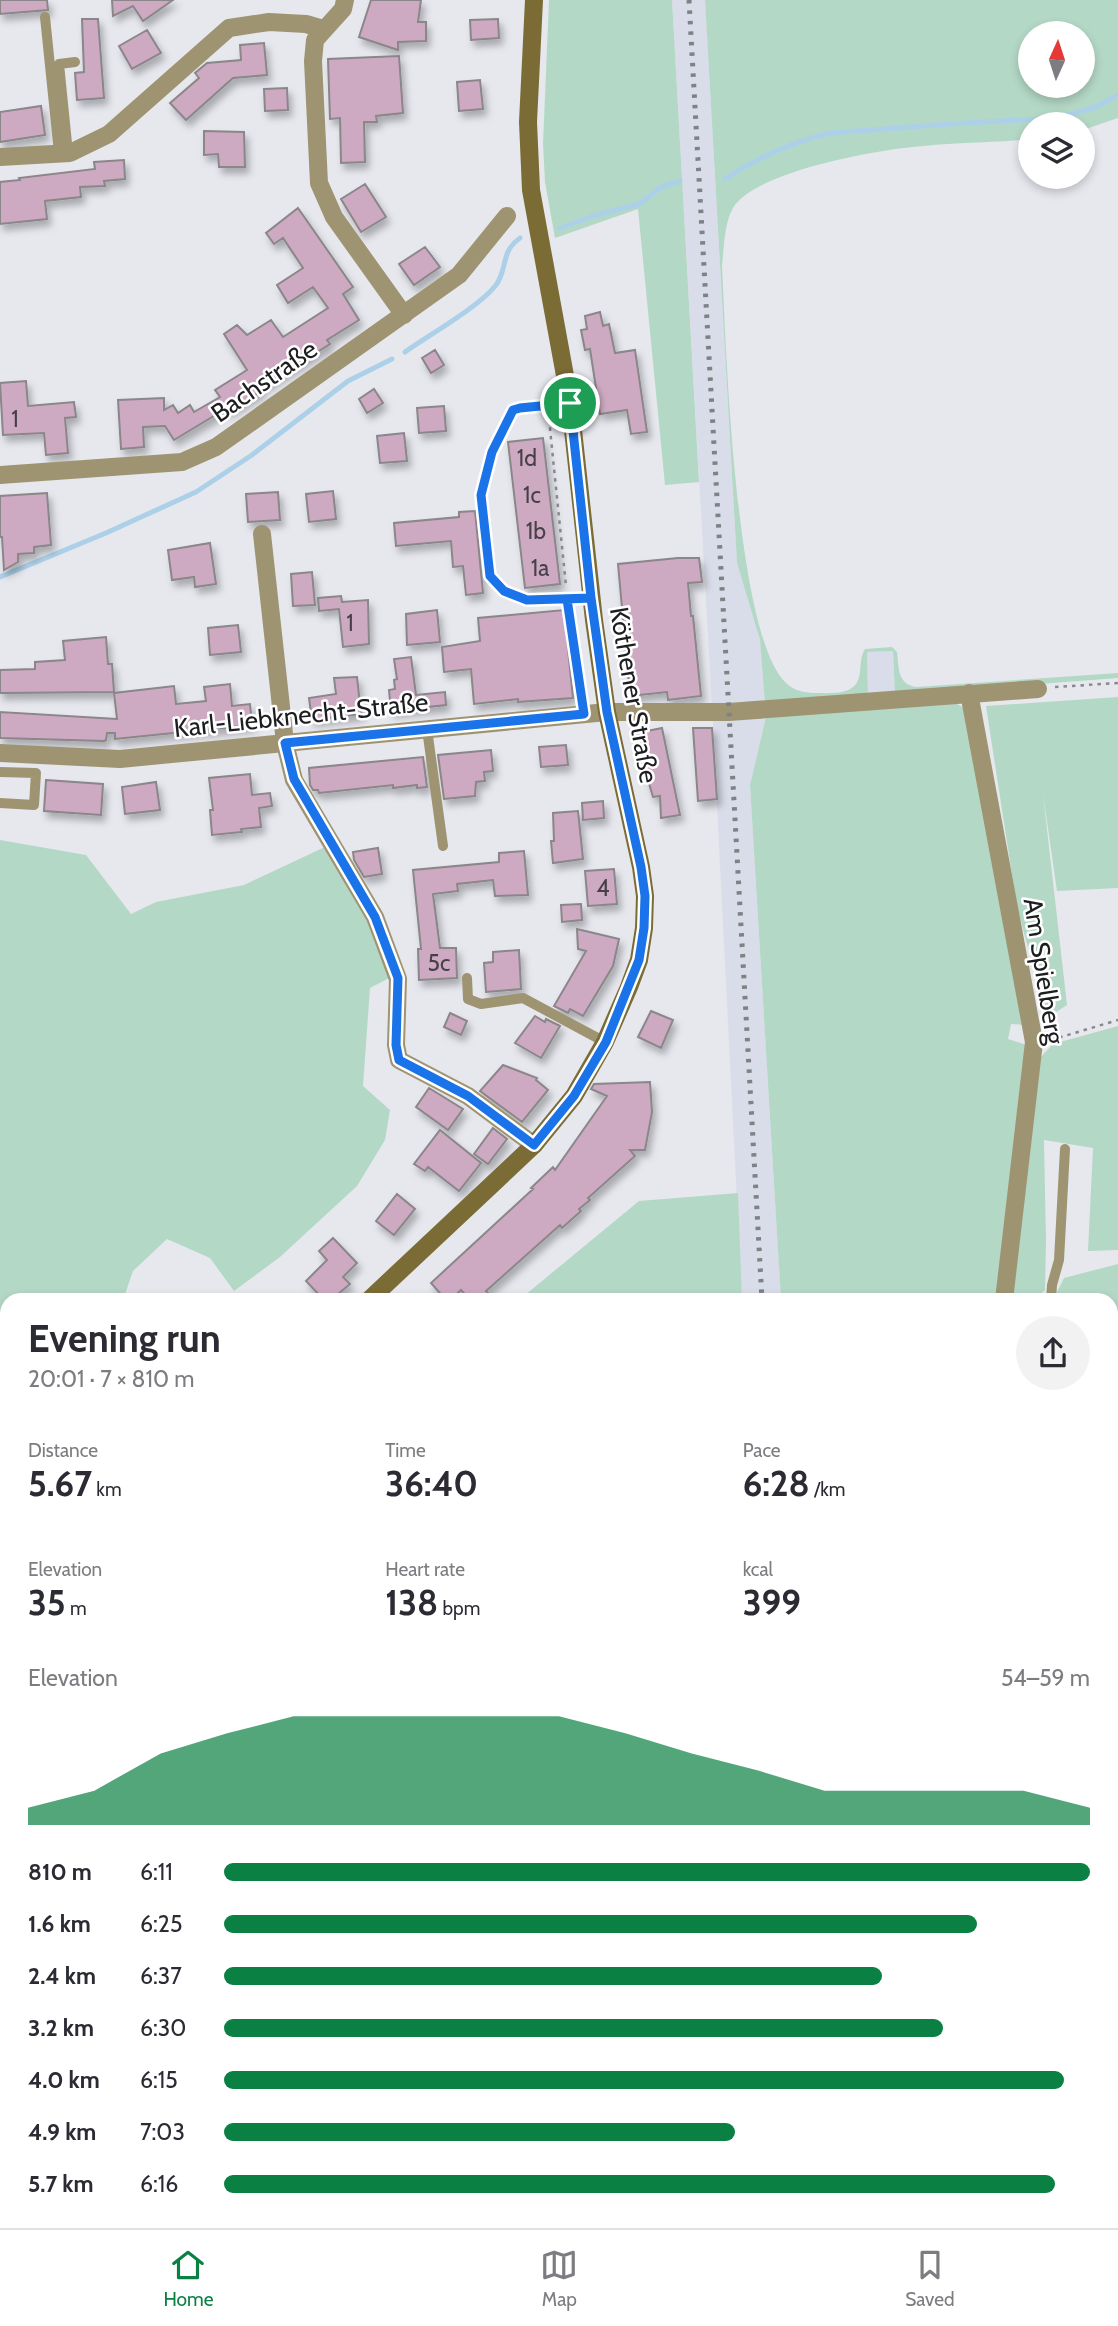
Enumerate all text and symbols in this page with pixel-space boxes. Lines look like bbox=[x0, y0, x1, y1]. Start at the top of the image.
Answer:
north arrow bbox=[1018, 21, 1096, 98]
map controls bbox=[1018, 21, 1095, 189]
button: layers bbox=[1018, 112, 1095, 189]
street label: Bachstraße bbox=[205, 333, 323, 429]
pin bbox=[540, 373, 600, 433]
icon: arrive bbox=[551, 384, 589, 422]
house number: 1 bbox=[11, 405, 19, 433]
house number: 1d bbox=[517, 444, 537, 472]
house number: 1c bbox=[523, 481, 541, 509]
house number: 1b bbox=[526, 517, 546, 545]
house number: 1a bbox=[531, 554, 549, 582]
street label: Köthener Straße bbox=[603, 604, 665, 786]
house number: 1 bbox=[346, 609, 354, 637]
street label: Karl-Liebknecht-Straße bbox=[172, 686, 430, 744]
house number: 4 bbox=[596, 874, 610, 902]
street label: Am Spielberg bbox=[1017, 895, 1072, 1048]
house number: 5c bbox=[428, 949, 450, 977]
text: Evening run bbox=[28, 1315, 221, 1362]
button: share bbox=[1016, 1316, 1090, 1390]
text: 20:01 · 7 × 810 m bbox=[28, 1365, 194, 1393]
text: Distance bbox=[28, 1439, 98, 1462]
text: Time bbox=[385, 1439, 426, 1462]
text: Pace bbox=[743, 1439, 781, 1462]
text: 5.67 bbox=[28, 1462, 92, 1505]
text: 36:40 bbox=[385, 1462, 478, 1505]
text: 6:28 bbox=[743, 1462, 810, 1505]
text: km bbox=[92, 1478, 122, 1501]
text: /km bbox=[810, 1478, 845, 1501]
text: Elevation bbox=[28, 1558, 102, 1581]
text: Heart rate bbox=[385, 1558, 465, 1581]
text: kcal bbox=[743, 1558, 773, 1581]
text: 35 bbox=[28, 1581, 66, 1624]
text: 138 bbox=[385, 1581, 438, 1624]
text: 399 bbox=[743, 1581, 801, 1624]
text: m bbox=[66, 1597, 87, 1620]
text: bpm bbox=[438, 1597, 480, 1620]
text: Elevation bbox=[28, 1664, 118, 1692]
text: 54–59 m bbox=[1001, 1664, 1090, 1692]
text: 810 m bbox=[28, 1858, 92, 1886]
text: 6:11 bbox=[140, 1858, 173, 1886]
text: 1.6 km bbox=[28, 1910, 91, 1938]
text: 6:25 bbox=[140, 1910, 182, 1938]
text: 2.4 km bbox=[28, 1962, 96, 1990]
text: 6:37 bbox=[140, 1962, 182, 1990]
text: 3.2 km bbox=[28, 2014, 94, 2042]
text: 6:30 bbox=[140, 2014, 186, 2042]
text: 4.0 km bbox=[28, 2066, 100, 2094]
text: 6:15 bbox=[140, 2066, 178, 2094]
text: 4.9 km bbox=[28, 2118, 96, 2146]
text: 7:03 bbox=[140, 2118, 185, 2146]
text: 5.7 km bbox=[28, 2170, 94, 2198]
text: 6:16 bbox=[140, 2170, 178, 2198]
tab: Home bbox=[163, 2246, 213, 2311]
tab: Map bbox=[540, 2246, 578, 2311]
tab: Saved bbox=[905, 2246, 955, 2311]

